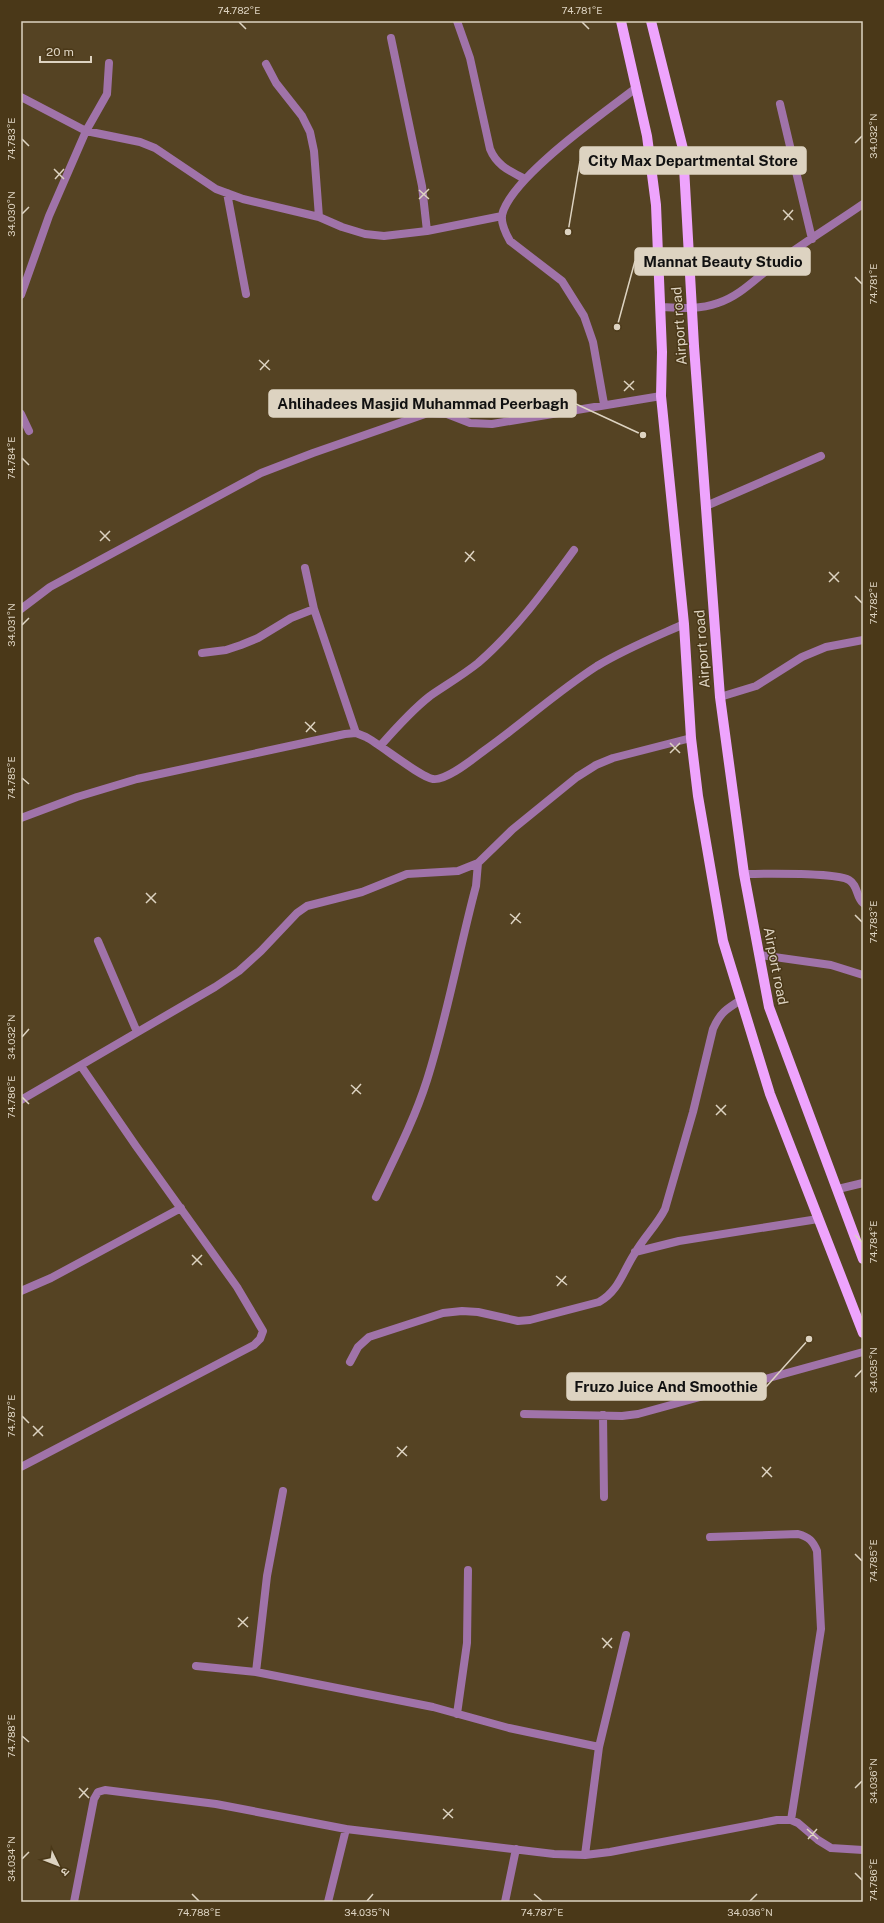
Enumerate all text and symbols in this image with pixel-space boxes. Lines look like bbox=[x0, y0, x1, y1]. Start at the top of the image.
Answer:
text: 74.782°E bbox=[218, 4, 260, 16]
text: 74.781°E bbox=[562, 4, 602, 16]
scale bar bbox=[40, 38, 91, 64]
text: 20 m bbox=[46, 45, 74, 59]
text: 34.032°N bbox=[867, 113, 879, 159]
text: 74.783°E bbox=[5, 117, 17, 161]
callout: City Max Departmental Store bbox=[580, 147, 806, 174]
text: City Max Departmental Store bbox=[588, 152, 798, 169]
text: 34.030°N bbox=[5, 191, 17, 237]
callout: Mannat Beauty Studio bbox=[635, 248, 810, 275]
text: Mannat Beauty Studio bbox=[643, 253, 803, 270]
text: 74.781°E bbox=[867, 264, 879, 304]
street label: Airport road bbox=[668, 286, 690, 366]
callout: Ahlihadees Masjid Muhammad Peerbagh bbox=[269, 390, 576, 417]
text: Ahlihadees Masjid Muhammad Peerbagh bbox=[277, 395, 569, 412]
text: 74.784°E bbox=[5, 436, 17, 480]
text: 74.782°E bbox=[867, 582, 879, 624]
text: 34.031°N bbox=[5, 603, 17, 647]
street label: Airport road bbox=[691, 609, 713, 689]
text: 74.785°E bbox=[5, 756, 17, 800]
text: 74.783°E bbox=[867, 900, 879, 944]
street label: Airport road bbox=[761, 926, 791, 1006]
text: 34.032°N bbox=[5, 1014, 17, 1060]
text: 74.786°E bbox=[5, 1075, 17, 1119]
text: 74.784°E bbox=[867, 1220, 879, 1264]
text: 34.035°N bbox=[867, 1347, 879, 1393]
callout: Fruzo Juice And Smoothie bbox=[567, 1373, 766, 1400]
text: Fruzo Juice And Smoothie bbox=[574, 1378, 758, 1395]
text: 74.787°E bbox=[5, 1395, 17, 1437]
text: 74.785°E bbox=[867, 1539, 879, 1583]
text: 74.788°E bbox=[5, 1714, 17, 1758]
text: 34.036°N bbox=[867, 1758, 879, 1804]
text: 34.034°N bbox=[5, 1836, 17, 1882]
north arrow bbox=[38, 1845, 78, 1885]
text: 74.786°E bbox=[867, 1858, 879, 1902]
text: उ bbox=[58, 1865, 72, 1879]
text: 74.788°E bbox=[177, 1906, 221, 1918]
text: 34.035°N bbox=[344, 1906, 390, 1918]
text: 74.787°E bbox=[521, 1906, 563, 1918]
text: 34.036°N bbox=[727, 1906, 773, 1918]

